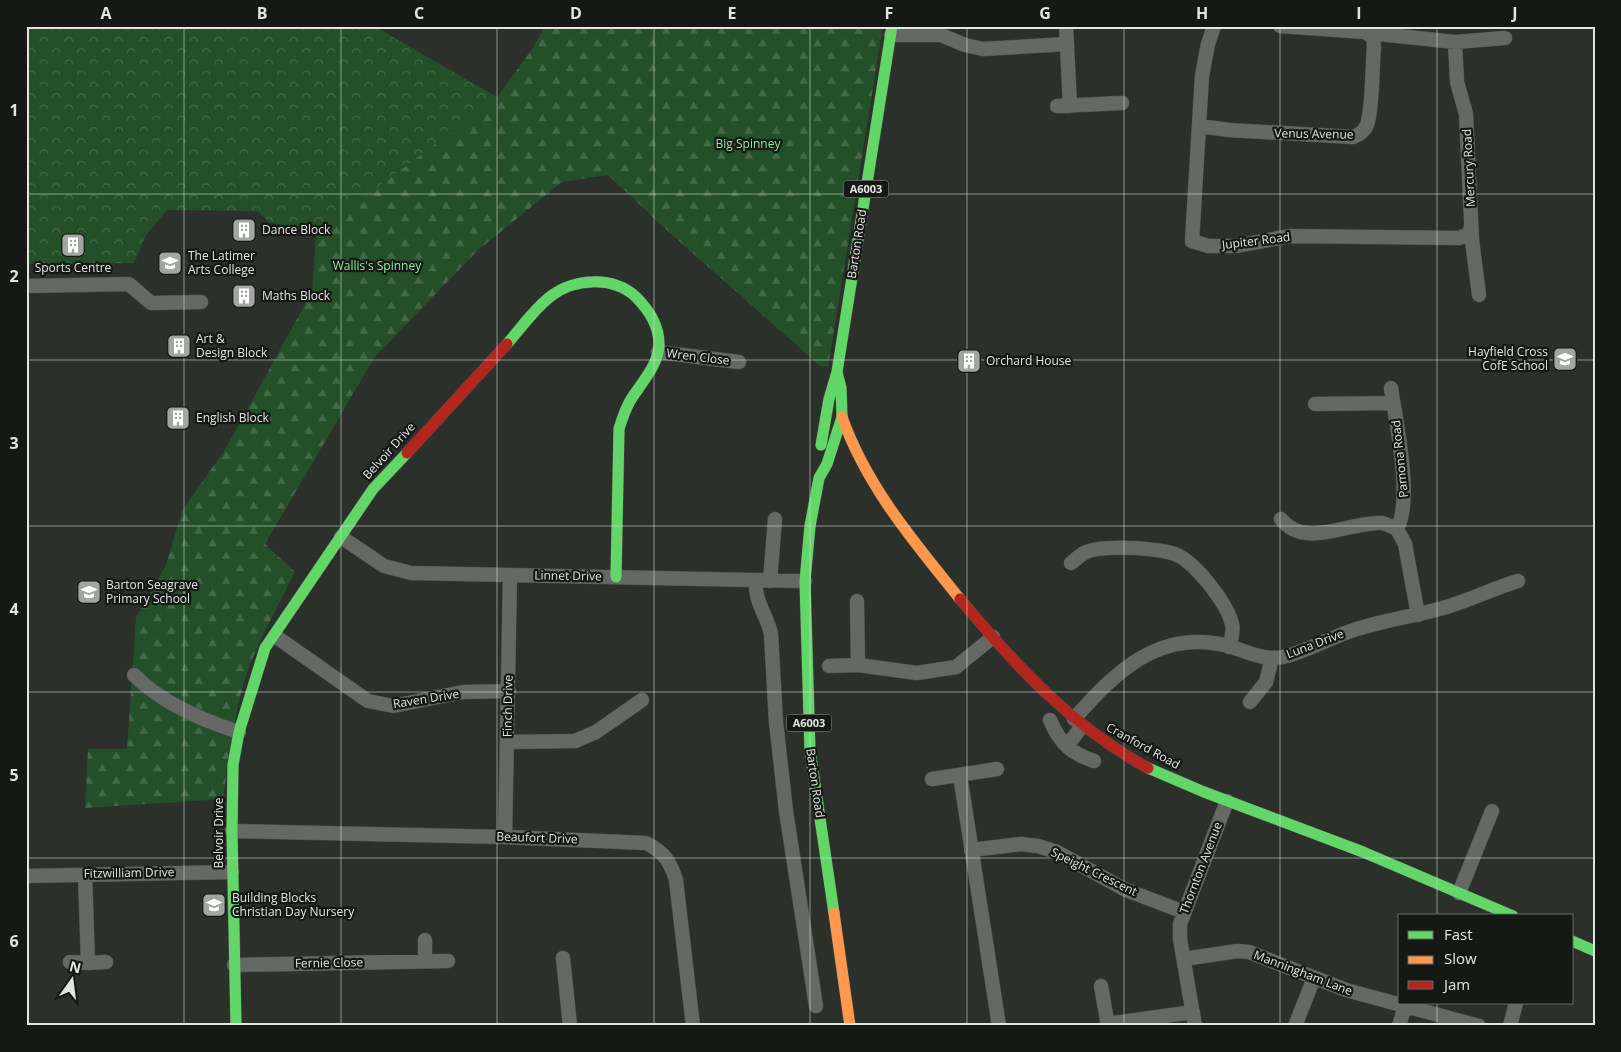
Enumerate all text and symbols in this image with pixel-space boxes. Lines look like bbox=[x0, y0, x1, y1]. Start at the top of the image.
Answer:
text: A bbox=[100, 2, 112, 24]
text: B bbox=[257, 2, 267, 24]
text: C bbox=[414, 2, 424, 24]
text: D bbox=[570, 2, 582, 24]
text: E bbox=[728, 2, 737, 24]
text: F bbox=[885, 2, 893, 24]
text: G bbox=[1039, 2, 1051, 24]
text: H bbox=[1196, 2, 1208, 24]
text: I bbox=[1356, 2, 1362, 24]
text: J bbox=[1510, 2, 1518, 24]
text: 1 bbox=[9, 99, 19, 121]
street label: Venus Avenue bbox=[1274, 124, 1354, 143]
street label: Mercury Road bbox=[1458, 129, 1479, 208]
park label: Big Spinney bbox=[716, 135, 781, 152]
road number: A6003 bbox=[844, 180, 888, 198]
street label: Barton Road bbox=[843, 208, 870, 280]
building icon: Dance Block bbox=[231, 217, 257, 243]
place label: Dance Block bbox=[262, 221, 331, 238]
street label: Jupiter Road bbox=[1220, 228, 1291, 253]
building icon: Sports Centre bbox=[60, 232, 86, 258]
place label: The Latimer Arts College bbox=[188, 247, 255, 278]
school or university icon: The Latimer Arts College bbox=[157, 250, 183, 276]
park label: Wallis's Spinney bbox=[333, 257, 422, 274]
place label: Sports Centre bbox=[35, 259, 112, 276]
text: 2 bbox=[9, 265, 19, 287]
building icon: Maths Block bbox=[231, 283, 257, 309]
place label: Maths Block bbox=[262, 287, 331, 304]
place label: Art & Design Block bbox=[196, 330, 268, 361]
building icon: Art & Design Block bbox=[166, 333, 192, 359]
place label: Hayfield Cross CofE School bbox=[1468, 343, 1548, 374]
street label: Wren Close bbox=[666, 344, 731, 369]
school or university icon: Hayfield Cross CofE School bbox=[1552, 346, 1578, 372]
building icon: Orchard House bbox=[956, 348, 982, 374]
place label: Orchard House bbox=[986, 352, 1072, 369]
building icon: English Block bbox=[165, 405, 191, 431]
place label: English Block bbox=[196, 409, 270, 426]
street label: Belvoir Drive bbox=[359, 418, 419, 483]
street label: Pamona Road bbox=[1387, 419, 1412, 499]
text: 3 bbox=[9, 432, 19, 454]
street label: Linnet Drive bbox=[534, 566, 602, 585]
place label: Barton Seagrave Primary School bbox=[106, 576, 198, 607]
school or university icon: Barton Seagrave Primary School bbox=[76, 579, 102, 605]
text: 4 bbox=[9, 598, 19, 620]
street label: Luna Drive bbox=[1284, 625, 1346, 662]
street label: Finch Drive bbox=[498, 675, 517, 737]
street label: Raven Drive bbox=[392, 685, 460, 712]
road number: A6003 bbox=[786, 714, 832, 731]
street label: Cranford Road bbox=[1103, 718, 1183, 773]
street label: Barton Road bbox=[802, 747, 829, 819]
text: 5 bbox=[9, 764, 19, 786]
street label: Belvoir Drive bbox=[210, 797, 227, 869]
street label: Thornton Avenue bbox=[1175, 819, 1226, 916]
street label: Beaufort Drive bbox=[496, 828, 578, 847]
street label: Speight Crescent bbox=[1048, 843, 1140, 900]
street label: Fitzwilliam Drive bbox=[83, 863, 175, 882]
place label: Building Blocks Christian Day Nursery bbox=[232, 889, 355, 920]
school or university icon: Building Blocks Christian Day Nursery bbox=[201, 892, 227, 918]
legend bbox=[1398, 914, 1574, 1004]
text: Fast bbox=[1444, 924, 1473, 944]
text: 6 bbox=[9, 930, 19, 952]
street label: Manningham Lane bbox=[1251, 946, 1355, 999]
text: Slow bbox=[1444, 948, 1477, 968]
street label: Fernie Close bbox=[295, 953, 364, 972]
north arrow bbox=[48, 954, 98, 1004]
text: N bbox=[67, 956, 83, 977]
text: Jam bbox=[1442, 974, 1470, 994]

